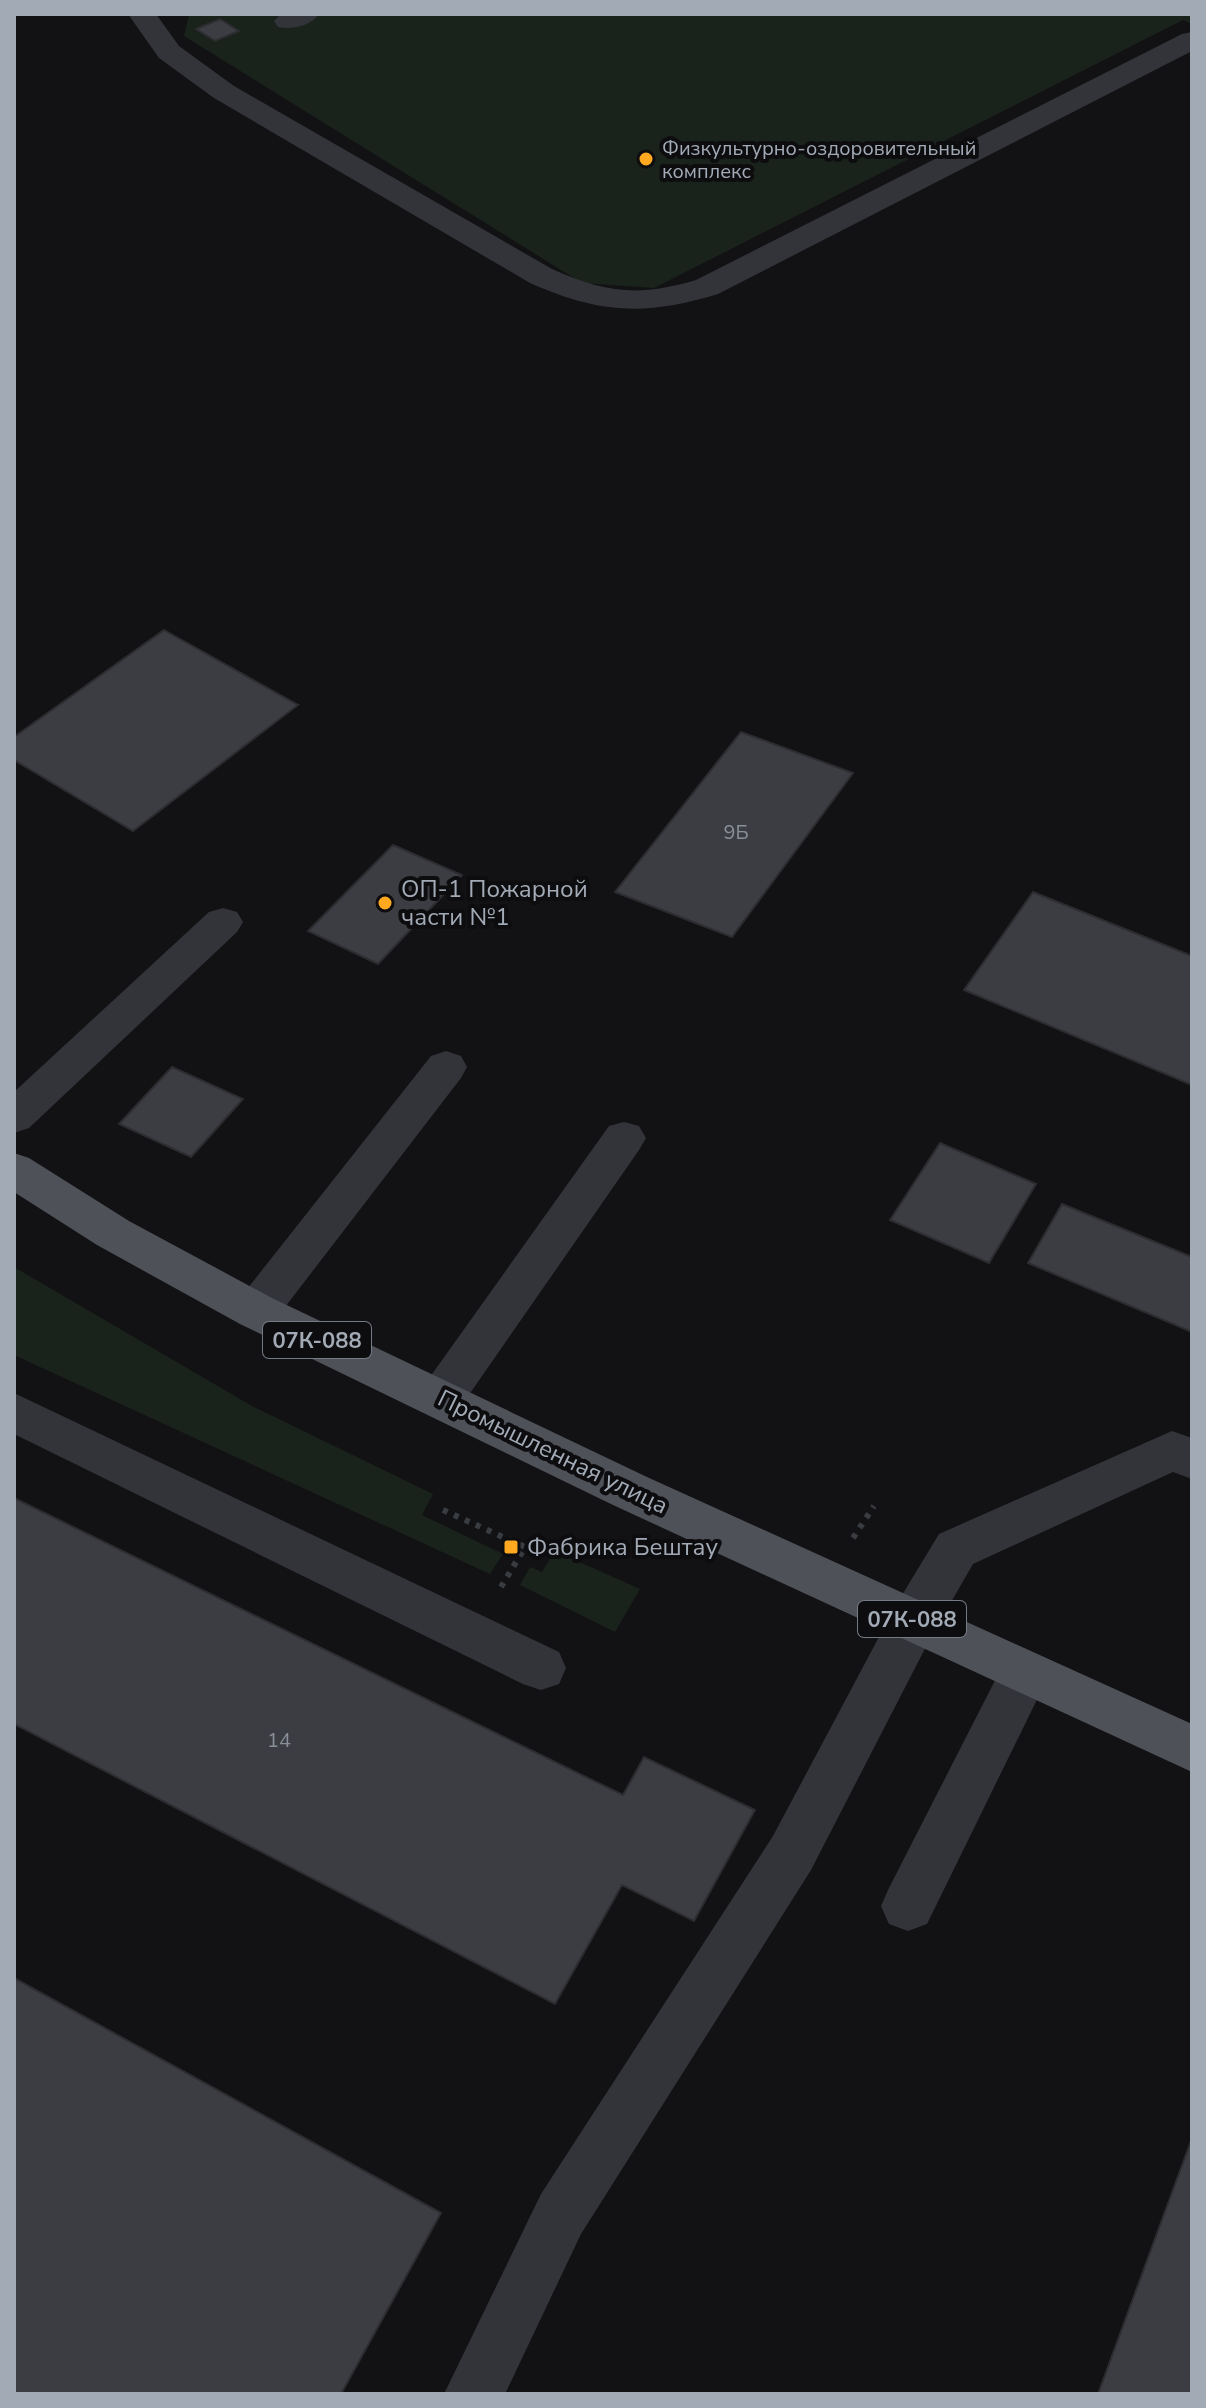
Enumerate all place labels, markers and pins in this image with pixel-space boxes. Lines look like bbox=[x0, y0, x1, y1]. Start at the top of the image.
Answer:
place label: Физкультурно-оздоровительный комплекс bbox=[662, 135, 976, 185]
marker: Физкультурно-оздоровительный комплекс bbox=[637, 150, 655, 168]
place label: ОП-1 Пожарной части №1 bbox=[401, 873, 588, 933]
marker: ОП-1 Пожарной части №1 bbox=[376, 894, 394, 912]
place label: Фабрика Бештау bbox=[527, 1531, 718, 1563]
marker: Фабрика Бештау bbox=[502, 1538, 520, 1556]

